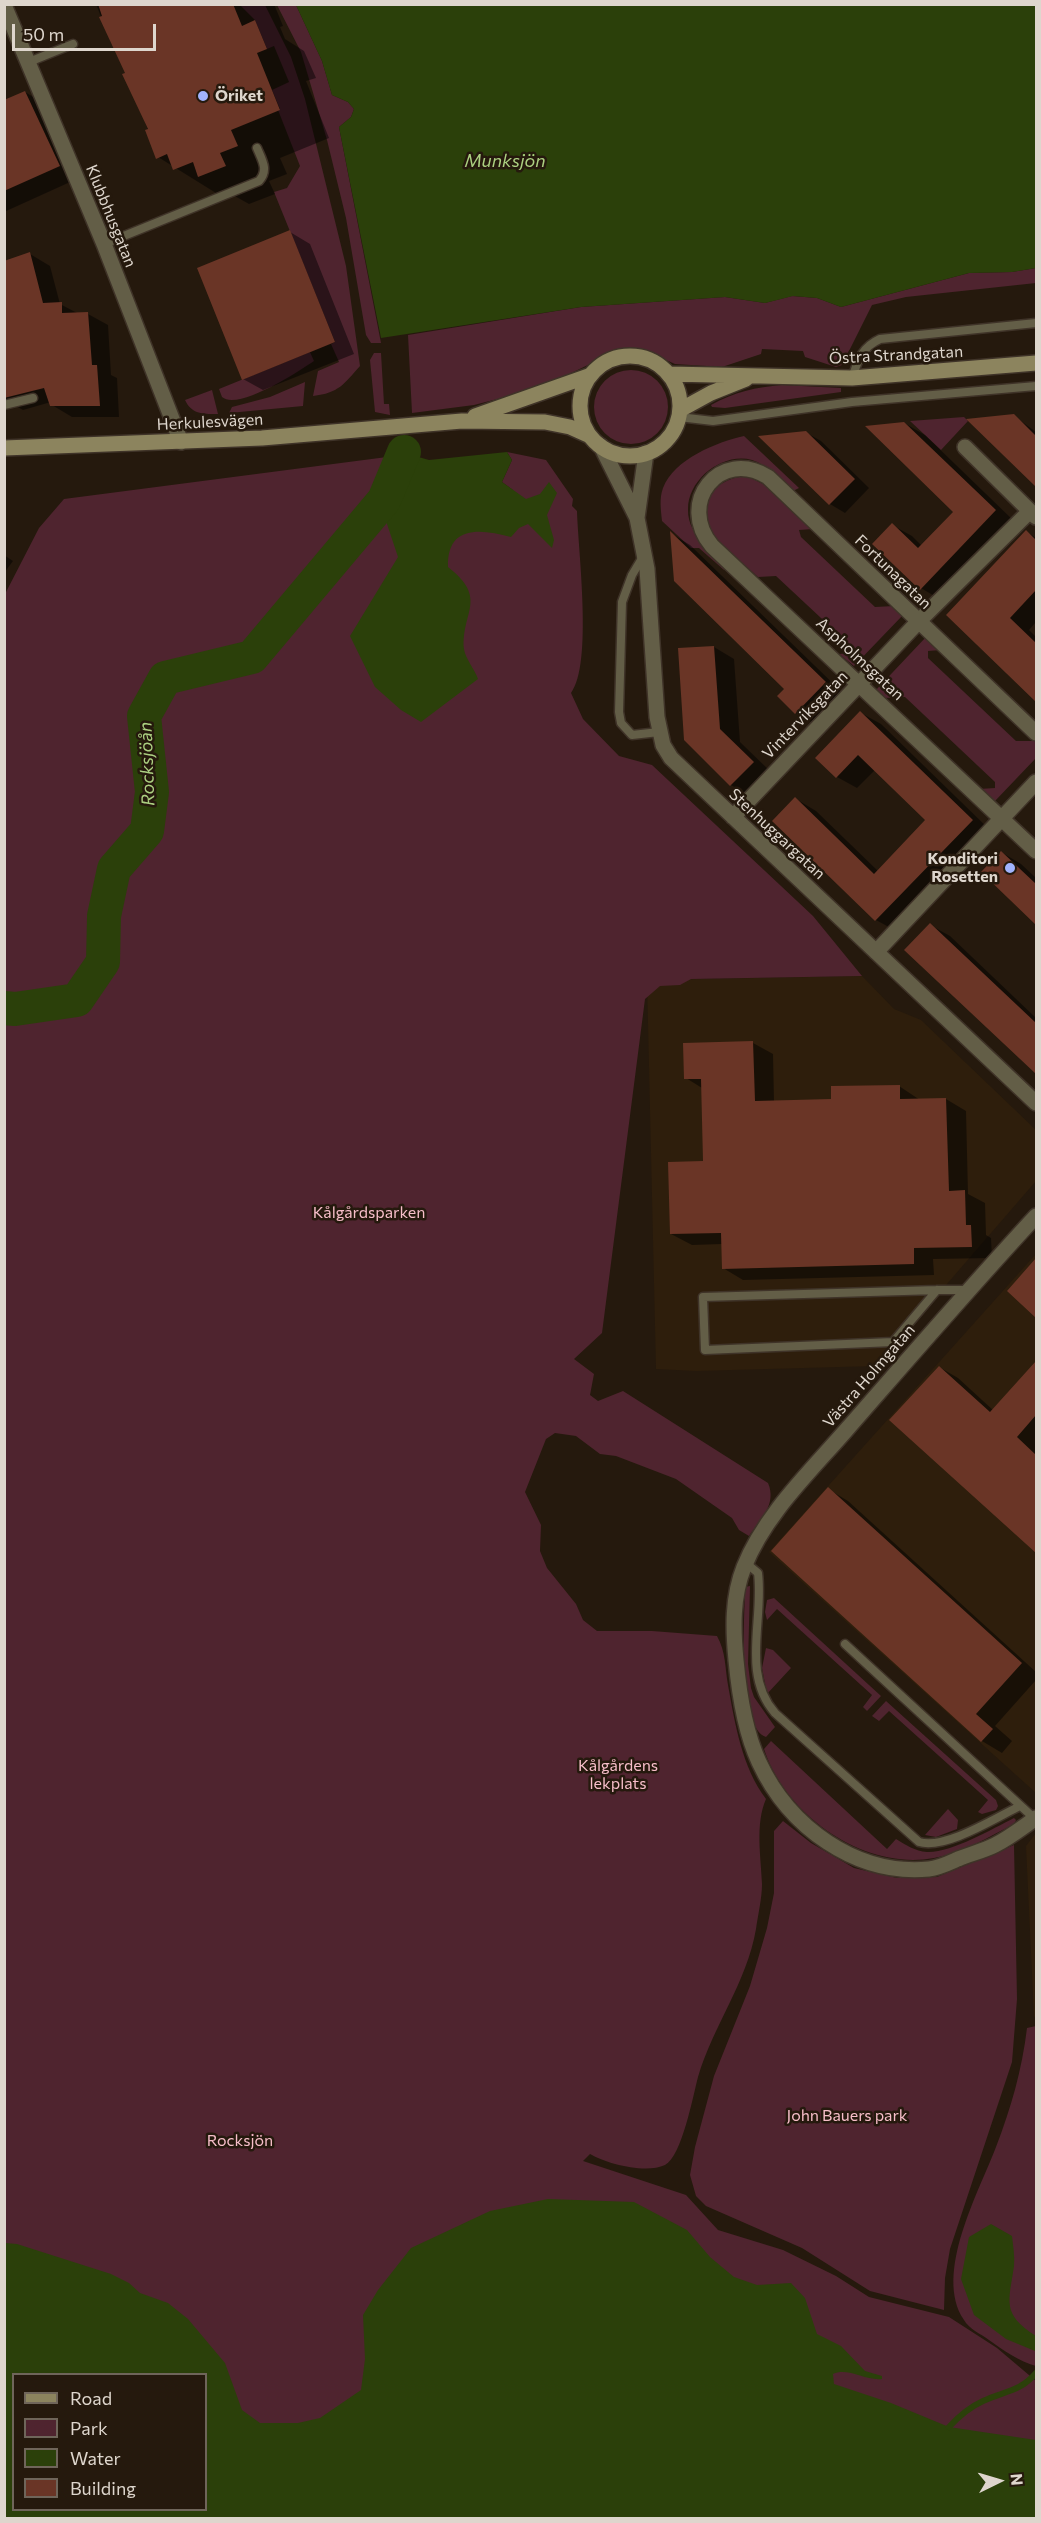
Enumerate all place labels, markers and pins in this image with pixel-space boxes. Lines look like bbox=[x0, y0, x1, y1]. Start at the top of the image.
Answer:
place label: Öriket bbox=[215, 86, 263, 106]
marker: Öriket bbox=[196, 89, 210, 103]
place label: Konditori Rosetten bbox=[928, 849, 998, 887]
marker: Konditori Rosetten bbox=[1003, 861, 1017, 875]

